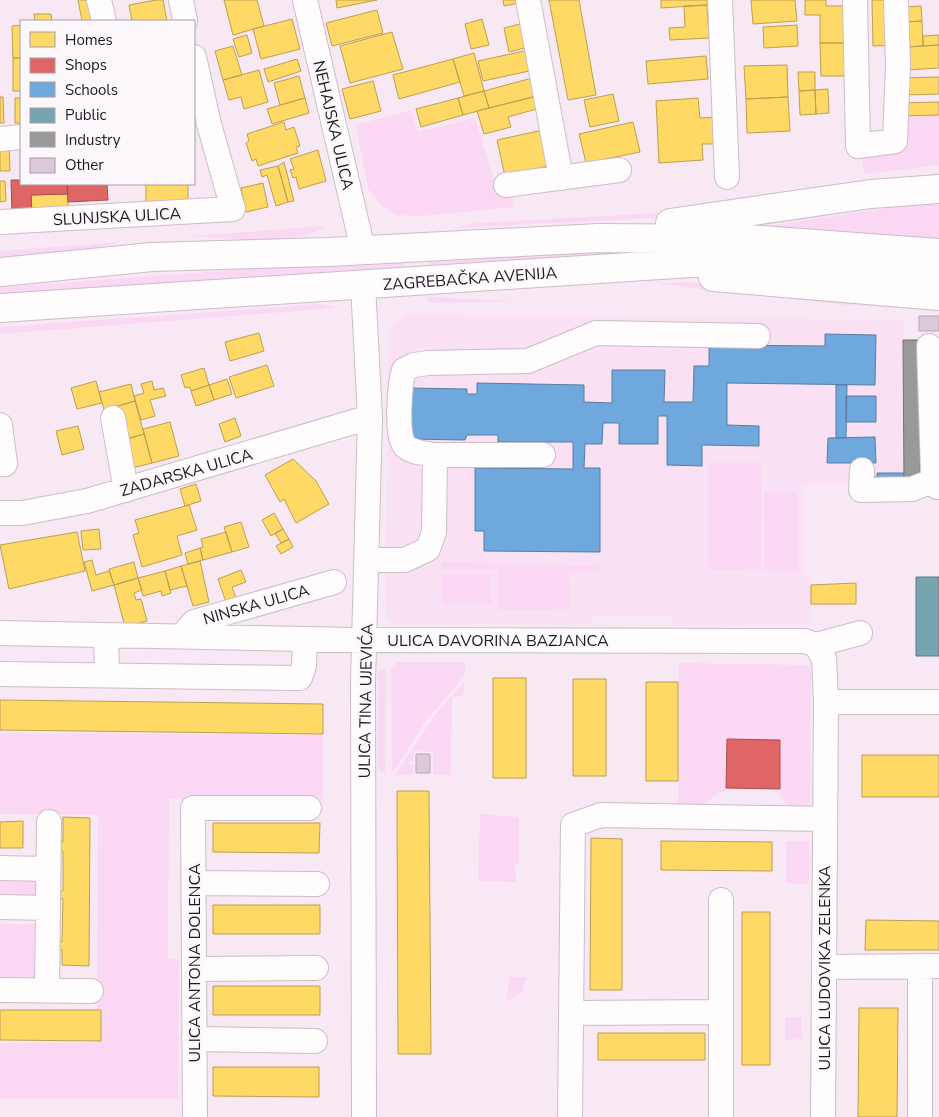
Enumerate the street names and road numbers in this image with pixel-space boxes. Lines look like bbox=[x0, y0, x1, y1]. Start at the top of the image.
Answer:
street label: NEHAJSKA ULICA bbox=[307, 58, 359, 192]
street label: SLUNJSKA ULICA bbox=[52, 203, 182, 231]
street label: ZAGREBAČKA AVENIJA bbox=[382, 262, 558, 296]
street label: ZADARSKA ULICA bbox=[118, 443, 255, 502]
street label: NINSKA ULICA bbox=[201, 579, 312, 631]
street label: ULICA TINA UJEVIĆA bbox=[354, 623, 378, 779]
street label: ULICA DAVORINA BAZJANCA bbox=[387, 630, 609, 652]
street label: ULICA ANTONA DOLENCA bbox=[184, 863, 206, 1063]
street label: ULICA LUDOVIKA ZELENKA bbox=[814, 865, 836, 1070]

